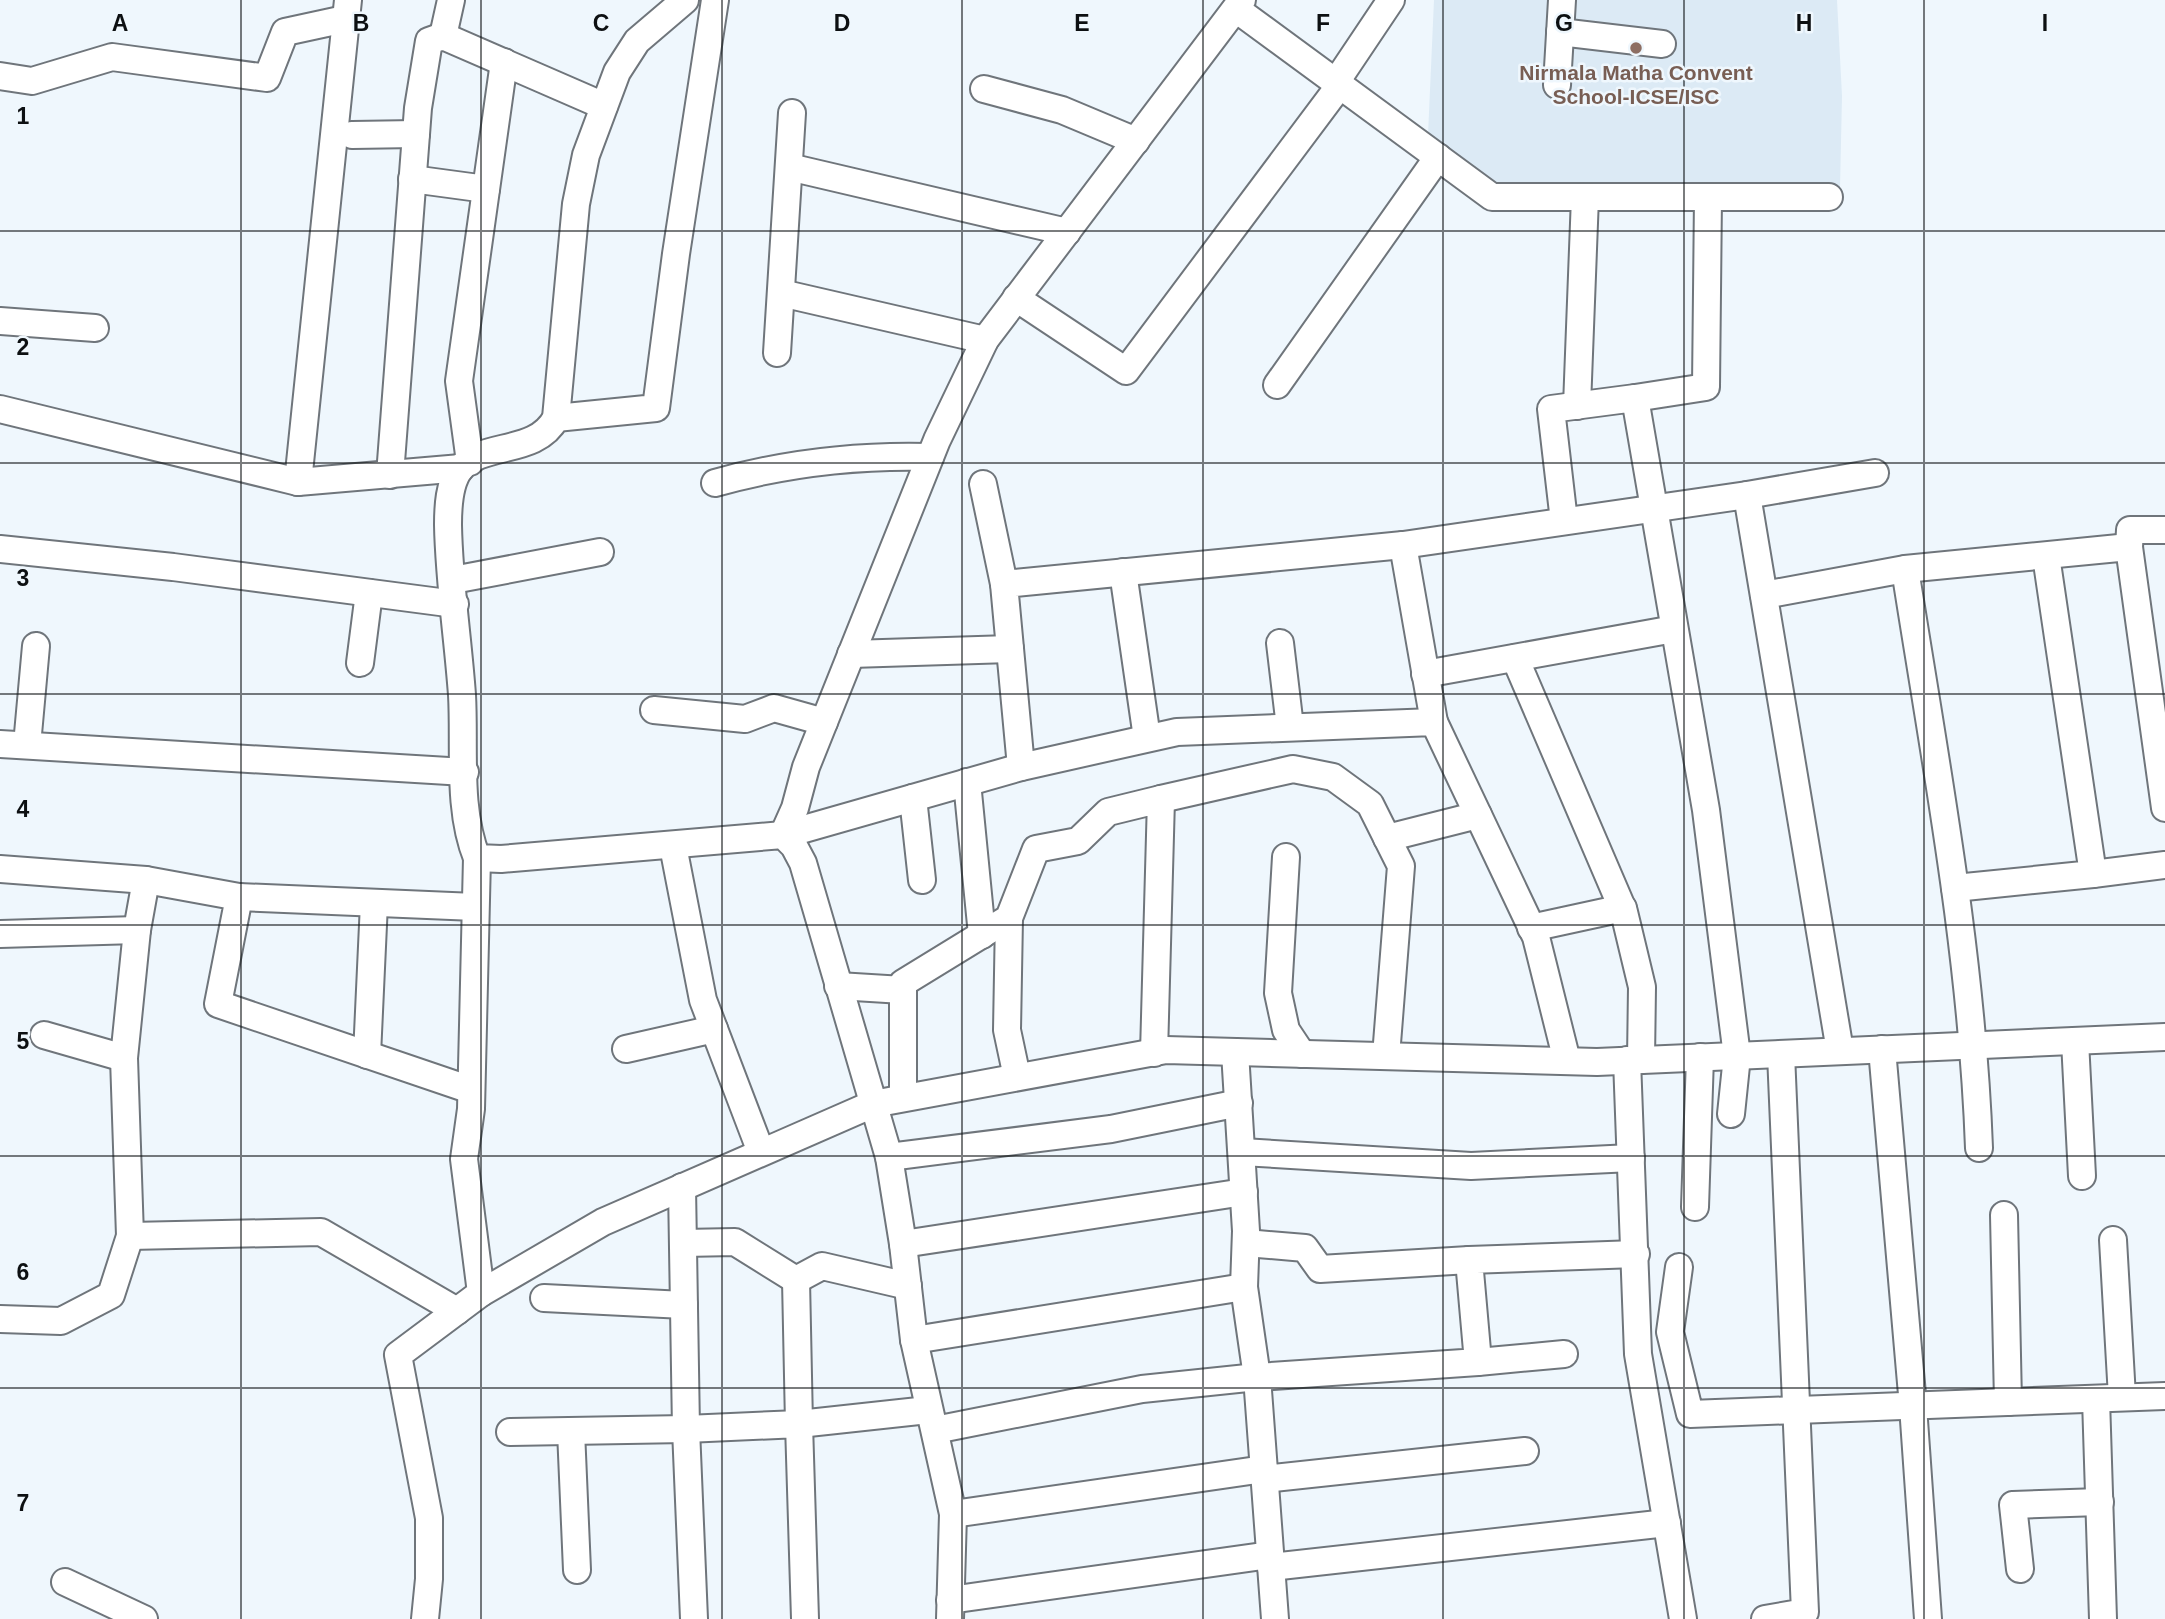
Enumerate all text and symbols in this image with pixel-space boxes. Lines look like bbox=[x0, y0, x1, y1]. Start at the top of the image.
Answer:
text: A bbox=[112, 10, 128, 36]
text: B bbox=[353, 10, 369, 36]
text: C bbox=[593, 10, 609, 36]
text: D bbox=[834, 10, 850, 36]
text: E bbox=[1074, 10, 1090, 36]
text: F bbox=[1316, 10, 1330, 36]
text: G bbox=[1555, 10, 1573, 36]
text: H bbox=[1796, 10, 1812, 36]
text: I bbox=[2042, 10, 2048, 36]
marker: Nirmala Matha Convent School-ICSE/ISC bbox=[1628, 40, 1644, 56]
place label: Nirmala Matha Convent School-ICSE/ISC bbox=[1519, 61, 1753, 108]
text: 1 bbox=[17, 103, 30, 129]
text: 2 bbox=[17, 334, 29, 360]
text: 3 bbox=[17, 565, 29, 591]
text: 4 bbox=[17, 796, 30, 822]
text: 5 bbox=[17, 1028, 30, 1054]
text: 6 bbox=[17, 1259, 29, 1285]
text: 7 bbox=[17, 1490, 29, 1516]

